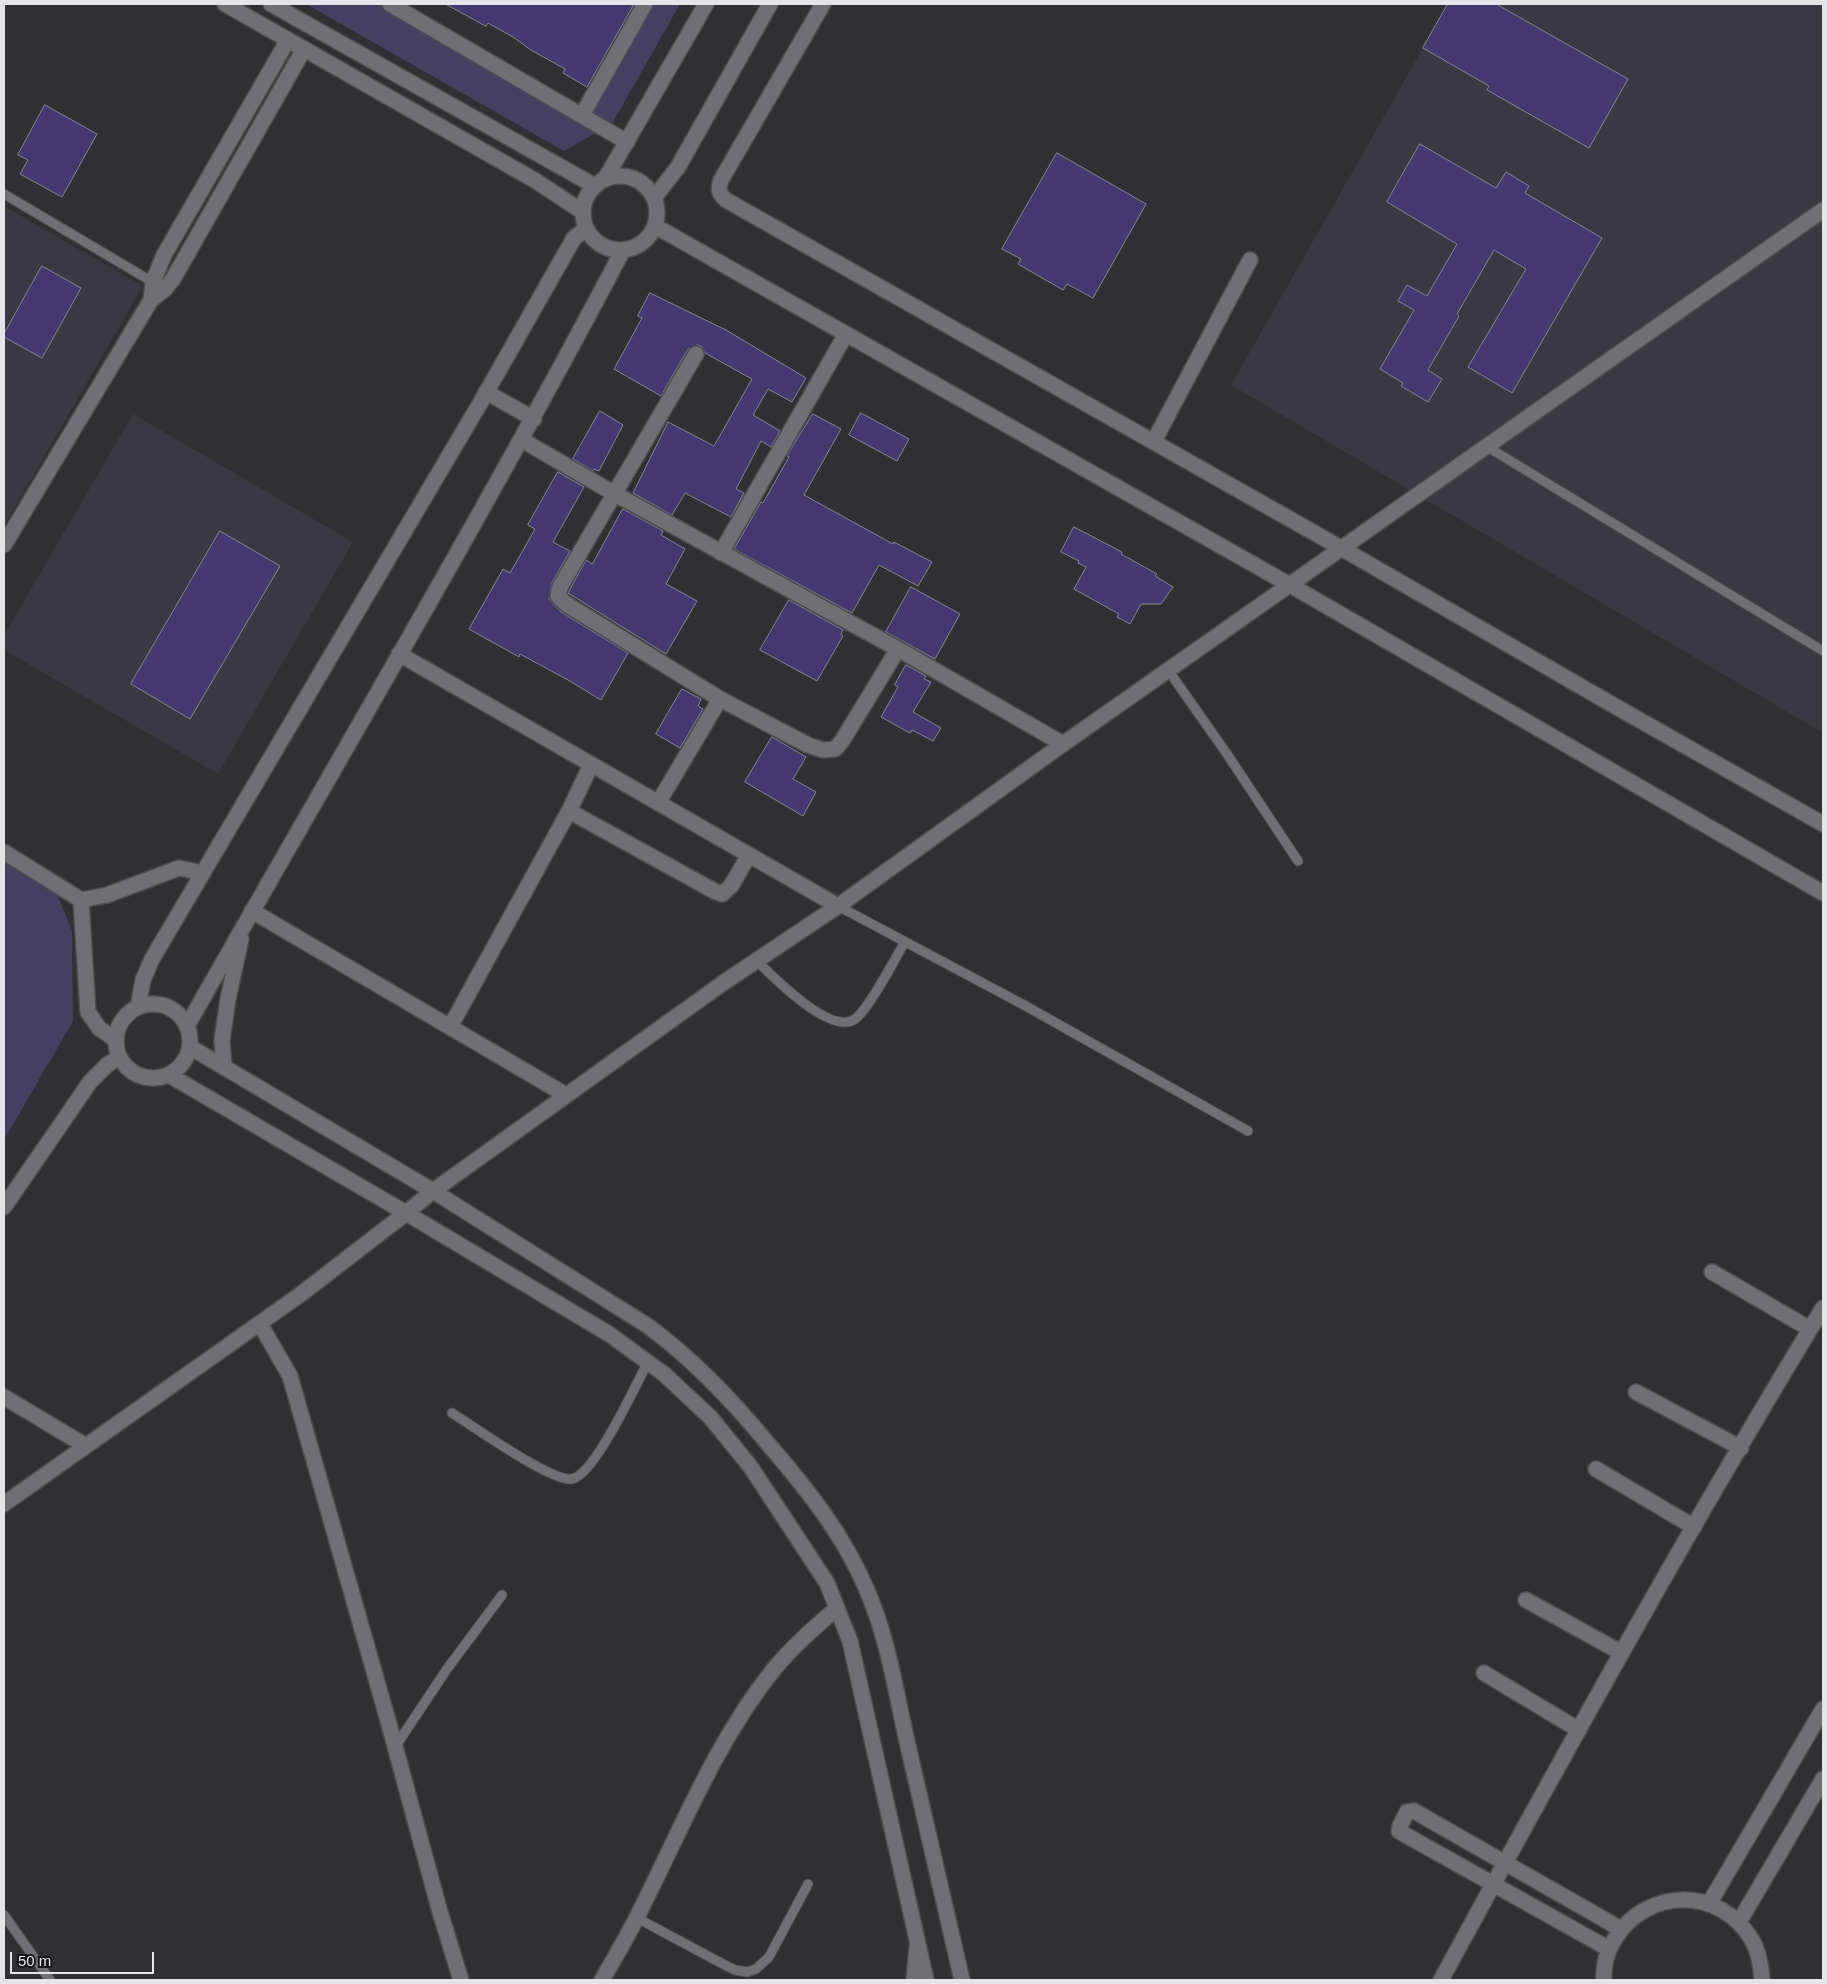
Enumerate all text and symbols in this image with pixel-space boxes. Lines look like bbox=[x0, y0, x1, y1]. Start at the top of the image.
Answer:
scale bar bbox=[12, 1942, 156, 1974]
text: 50 m bbox=[18, 1952, 51, 1969]

